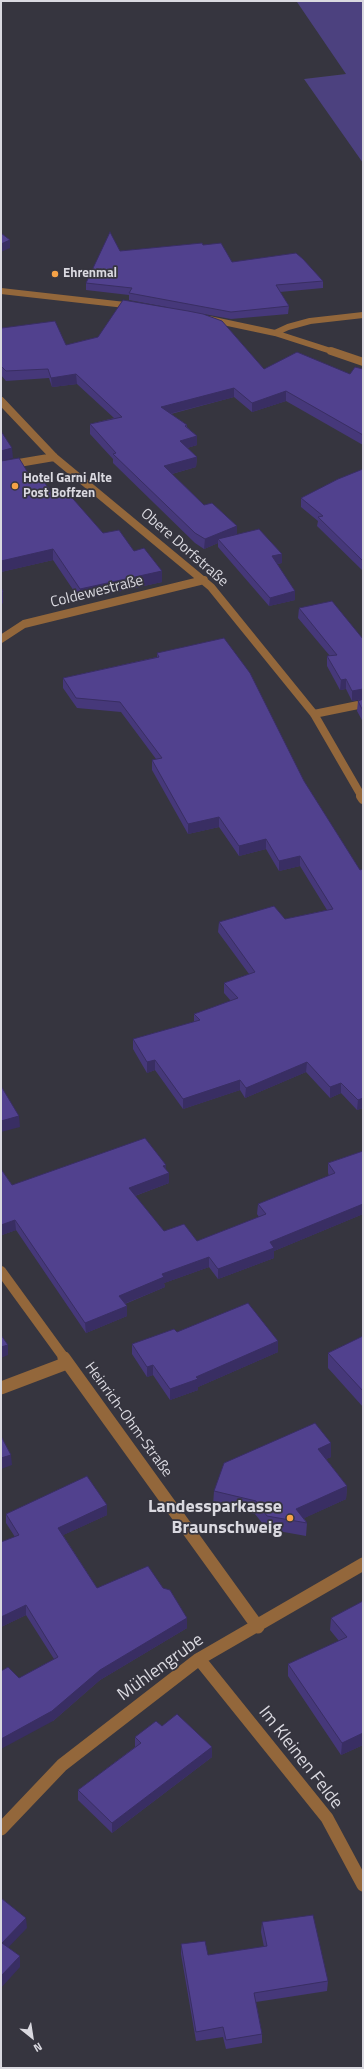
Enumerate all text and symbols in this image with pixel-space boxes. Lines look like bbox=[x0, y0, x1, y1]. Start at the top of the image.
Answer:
place label: Ehrenmal bbox=[63, 266, 117, 282]
marker: Ehrenmal bbox=[50, 269, 60, 279]
place label: Hotel Garni Alte Post Boffzen bbox=[23, 471, 112, 502]
marker: Hotel Garni Alte Post Boffzen bbox=[10, 481, 20, 491]
street label: Obere Dorfstraße bbox=[137, 505, 231, 591]
street label: Coldewestraße bbox=[49, 572, 145, 612]
street label: Heinrich-Ohm-Straße bbox=[80, 1359, 176, 1481]
place label: Landessparkasse Braunschweig bbox=[148, 1497, 282, 1540]
marker: Landessparkasse Braunschweig bbox=[285, 1513, 295, 1523]
street label: Mühlengrube bbox=[114, 1630, 208, 1706]
street label: Im Kleinen Felde bbox=[253, 1702, 347, 1814]
north arrow bbox=[12, 2017, 52, 2057]
text: N bbox=[31, 2039, 45, 2056]

